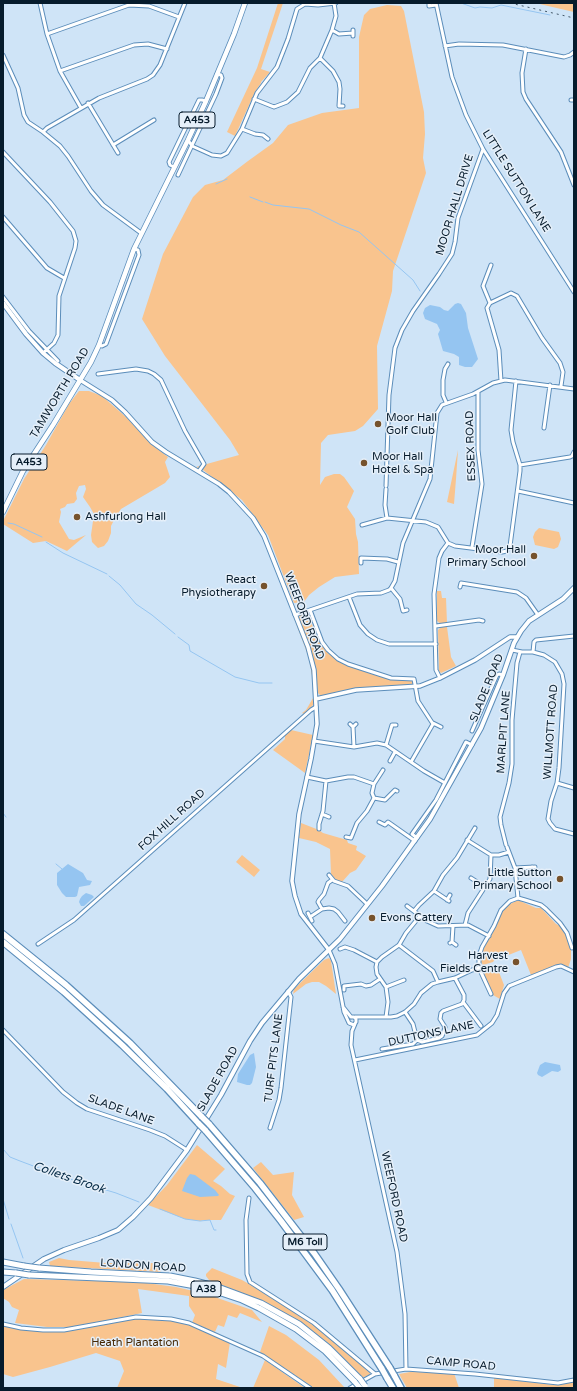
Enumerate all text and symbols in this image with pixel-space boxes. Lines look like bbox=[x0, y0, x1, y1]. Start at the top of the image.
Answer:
road number: A453 bbox=[179, 112, 215, 128]
street label: LITTLE SUTTON LANE bbox=[479, 127, 553, 235]
street label: MOOR HALL DRIVE bbox=[433, 153, 477, 257]
street label: TAMWORTH ROAD bbox=[28, 345, 92, 441]
street label: ESSEX ROAD bbox=[463, 410, 479, 482]
place label: Moor Hall Golf Club bbox=[386, 411, 437, 437]
marker: Moor Hall Golf Club bbox=[373, 419, 383, 429]
place label: Moor Hall Hotel & Spa bbox=[372, 450, 433, 476]
road number: A453 bbox=[11, 454, 47, 470]
marker: Moor Hall Hotel & Spa bbox=[359, 458, 369, 468]
place label: Ashfurlong Hall bbox=[85, 510, 166, 524]
marker: Ashfurlong Hall bbox=[72, 512, 82, 522]
place label: Moor Hall Primary School bbox=[447, 543, 526, 569]
marker: Moor Hall Primary School bbox=[529, 551, 539, 561]
street label: WEEFORD ROAD bbox=[281, 570, 327, 662]
place label: React Physiotherapy bbox=[181, 573, 256, 599]
marker: React Physiotherapy bbox=[259, 581, 269, 591]
street label: SLADE ROAD bbox=[467, 652, 507, 724]
street label: WILLMOTT ROAD bbox=[541, 684, 561, 780]
street label: MARLPIT LANE bbox=[495, 690, 513, 774]
street label: FOX HILL ROAD bbox=[136, 787, 208, 853]
place label: Little Sutton Primary School bbox=[473, 866, 552, 892]
marker: Little Sutton Primary School bbox=[555, 874, 565, 884]
place label: Evons Cattery bbox=[380, 911, 452, 925]
marker: Evons Cattery bbox=[367, 913, 377, 923]
place label: Harvest Fields Centre bbox=[440, 949, 508, 975]
marker: Harvest Fields Centre bbox=[511, 957, 521, 967]
street label: TURF PITS LANE bbox=[262, 1013, 286, 1103]
street label: DUTTONS LANE bbox=[387, 1018, 475, 1050]
street label: SLADE ROAD bbox=[195, 1044, 241, 1114]
street label: SLADE LANE bbox=[86, 1092, 156, 1128]
street label: WEEFORD ROAD bbox=[378, 1150, 410, 1244]
water label: Collets Brook bbox=[31, 1159, 107, 1197]
road number: M6 Toll bbox=[283, 1234, 327, 1250]
street label: LONDON ROAD bbox=[100, 1256, 186, 1276]
road number: A38 bbox=[191, 1281, 221, 1297]
park label: Heath Plantation bbox=[91, 1336, 179, 1350]
street label: CAMP ROAD bbox=[426, 1354, 496, 1374]

